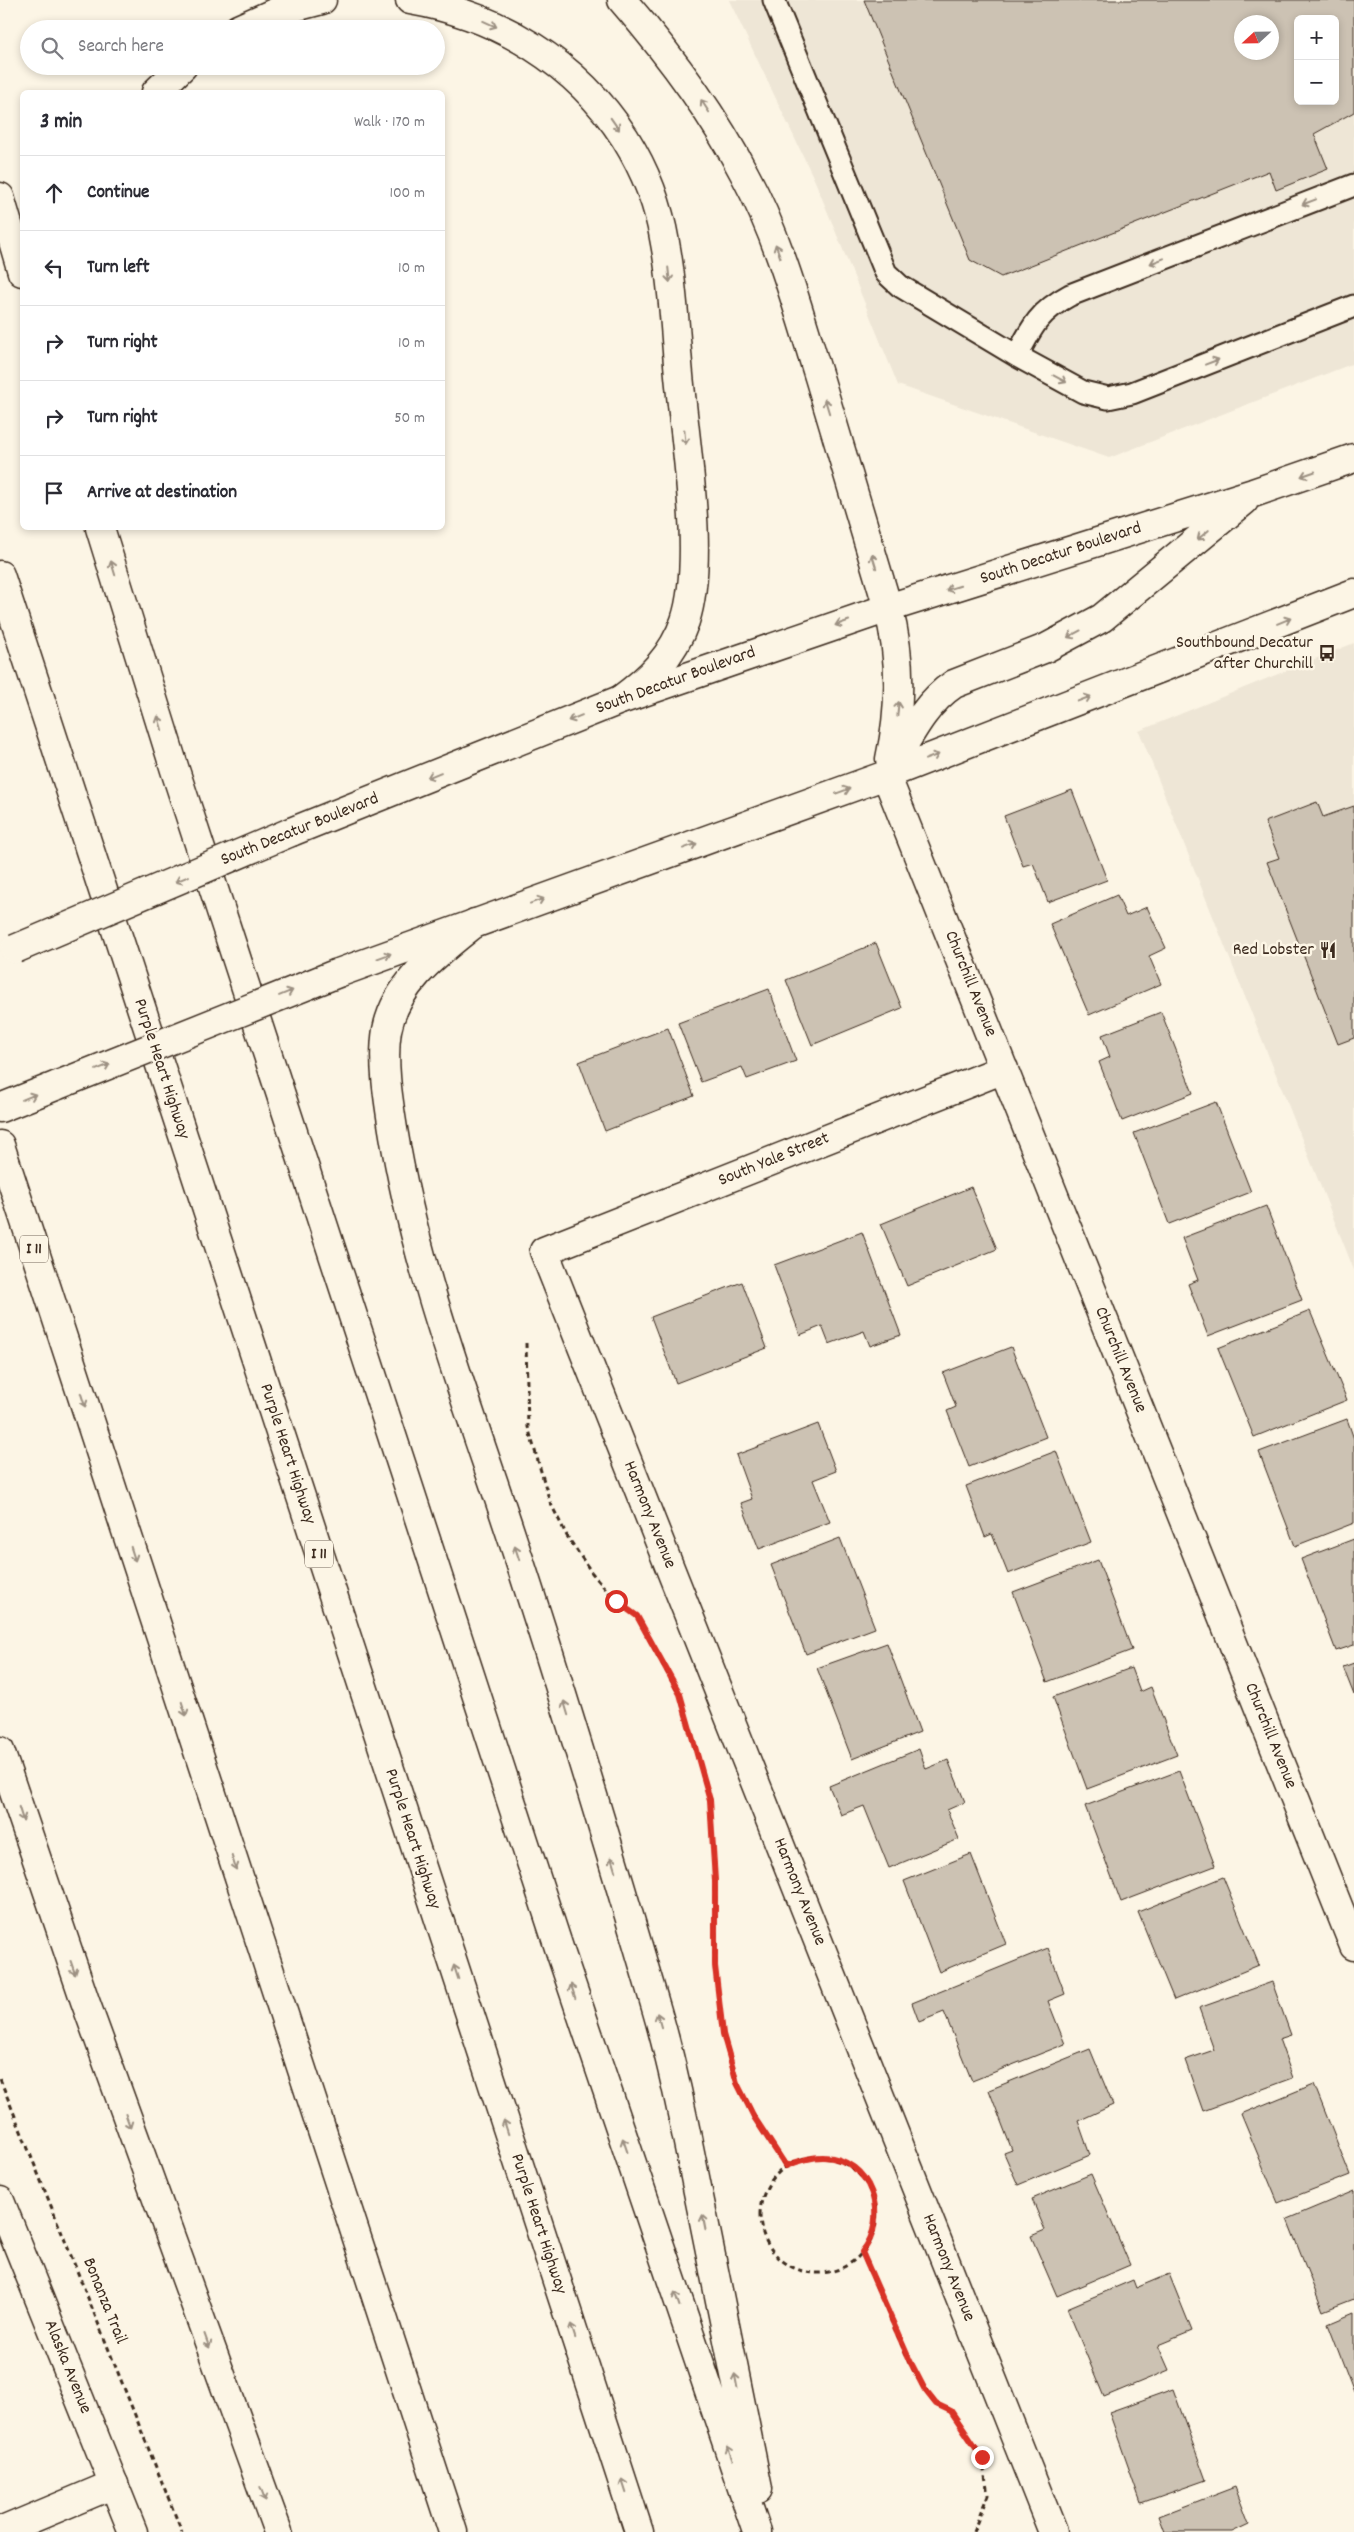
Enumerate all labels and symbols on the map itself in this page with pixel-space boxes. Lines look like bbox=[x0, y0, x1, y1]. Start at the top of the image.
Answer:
north arrow bbox=[1234, 15, 1279, 60]
one-way arrow bbox=[482, 19, 497, 29]
one-way arrow bbox=[700, 99, 710, 113]
one-way arrow bbox=[610, 117, 620, 131]
one-way arrow bbox=[1301, 199, 1316, 208]
one-way arrow bbox=[773, 244, 782, 259]
one-way arrow bbox=[1150, 257, 1165, 266]
one-way arrow bbox=[664, 267, 674, 283]
one-way arrow bbox=[1204, 357, 1219, 366]
one-way arrow bbox=[1052, 375, 1067, 384]
one-way arrow bbox=[822, 398, 832, 414]
one-way arrow bbox=[680, 429, 690, 445]
one-way arrow bbox=[1301, 470, 1316, 479]
street label: South Decatur Boulevard bbox=[977, 516, 1145, 592]
one-way arrow bbox=[1196, 530, 1209, 541]
one-way arrow bbox=[869, 554, 879, 570]
one-way arrow bbox=[107, 560, 117, 576]
one-way arrow bbox=[945, 583, 961, 593]
one-way arrow bbox=[1276, 615, 1291, 625]
one-way arrow bbox=[834, 619, 850, 629]
one-way arrow bbox=[1068, 630, 1082, 640]
place label: Southbound Decatur after Churchill bbox=[1176, 631, 1314, 677]
street label: South Decatur Boulevard bbox=[593, 640, 759, 722]
bus stop icon: Southbound Decatur after Churchill bbox=[1317, 643, 1337, 663]
one-way arrow bbox=[1076, 694, 1091, 703]
one-way arrow bbox=[893, 702, 902, 718]
one-way arrow bbox=[568, 714, 583, 723]
one-way arrow bbox=[155, 715, 165, 731]
one-way arrow bbox=[924, 752, 939, 761]
one-way arrow bbox=[426, 771, 442, 780]
one-way arrow bbox=[834, 786, 850, 795]
street label: South Decatur Boulevard bbox=[217, 787, 383, 873]
one-way arrow bbox=[681, 841, 697, 850]
one-way arrow bbox=[175, 874, 190, 884]
one-way arrow bbox=[529, 896, 544, 905]
street label: Churchill Avenue bbox=[937, 927, 1003, 1041]
place label: Red Lobster bbox=[1233, 938, 1314, 963]
restaurant icon: Red Lobster bbox=[1318, 940, 1338, 960]
one-way arrow bbox=[376, 951, 391, 960]
one-way arrow bbox=[279, 988, 294, 997]
street label: Purple Heart Highway bbox=[127, 996, 196, 1143]
one-way arrow bbox=[95, 1062, 110, 1071]
one-way arrow bbox=[21, 1091, 36, 1101]
street label: South Yale Street bbox=[715, 1126, 834, 1194]
road number: I 11 bbox=[20, 1236, 48, 1262]
street label: Churchill Avenue bbox=[1087, 1303, 1153, 1417]
street label: Purple Heart Highway bbox=[253, 1381, 322, 1528]
one-way arrow bbox=[79, 1392, 88, 1407]
street label: Harmony Avenue bbox=[616, 1458, 682, 1572]
road number: I 11 bbox=[305, 1540, 333, 1568]
one-way arrow bbox=[129, 1546, 139, 1562]
one-way arrow bbox=[512, 1546, 522, 1562]
route start bbox=[605, 1590, 628, 1613]
street label: Churchill Avenue bbox=[1237, 1679, 1303, 1793]
one-way arrow bbox=[180, 1701, 189, 1716]
one-way arrow bbox=[561, 1701, 571, 1717]
street label: Purple Heart Highway bbox=[378, 1766, 447, 1913]
one-way arrow bbox=[17, 1806, 26, 1821]
street label: Harmony Avenue bbox=[766, 1835, 832, 1949]
one-way arrow bbox=[230, 1855, 240, 1871]
one-way arrow bbox=[608, 1856, 618, 1872]
one-way arrow bbox=[69, 1960, 78, 1975]
one-way arrow bbox=[451, 1965, 460, 1981]
one-way arrow bbox=[568, 1984, 577, 2000]
one-way arrow bbox=[654, 2012, 664, 2028]
one-way arrow bbox=[123, 2113, 133, 2129]
one-way arrow bbox=[501, 2119, 511, 2135]
one-way arrow bbox=[619, 2138, 629, 2154]
street label: Purple Heart Highway bbox=[504, 2151, 573, 2298]
street label: Harmony Avenue bbox=[915, 2211, 981, 2325]
one-way arrow bbox=[699, 2214, 708, 2230]
street label: Bonanza Trail bbox=[75, 2254, 133, 2348]
one-way arrow bbox=[672, 2292, 681, 2307]
street label: Alaska Avenue bbox=[37, 2316, 97, 2418]
one-way arrow bbox=[568, 2324, 577, 2339]
one-way arrow bbox=[203, 2333, 212, 2349]
one-way arrow bbox=[731, 2374, 740, 2390]
one-way arrow bbox=[725, 2446, 734, 2461]
route end bbox=[971, 2446, 994, 2469]
one-way arrow bbox=[618, 2478, 628, 2494]
one-way arrow bbox=[259, 2486, 268, 2501]

